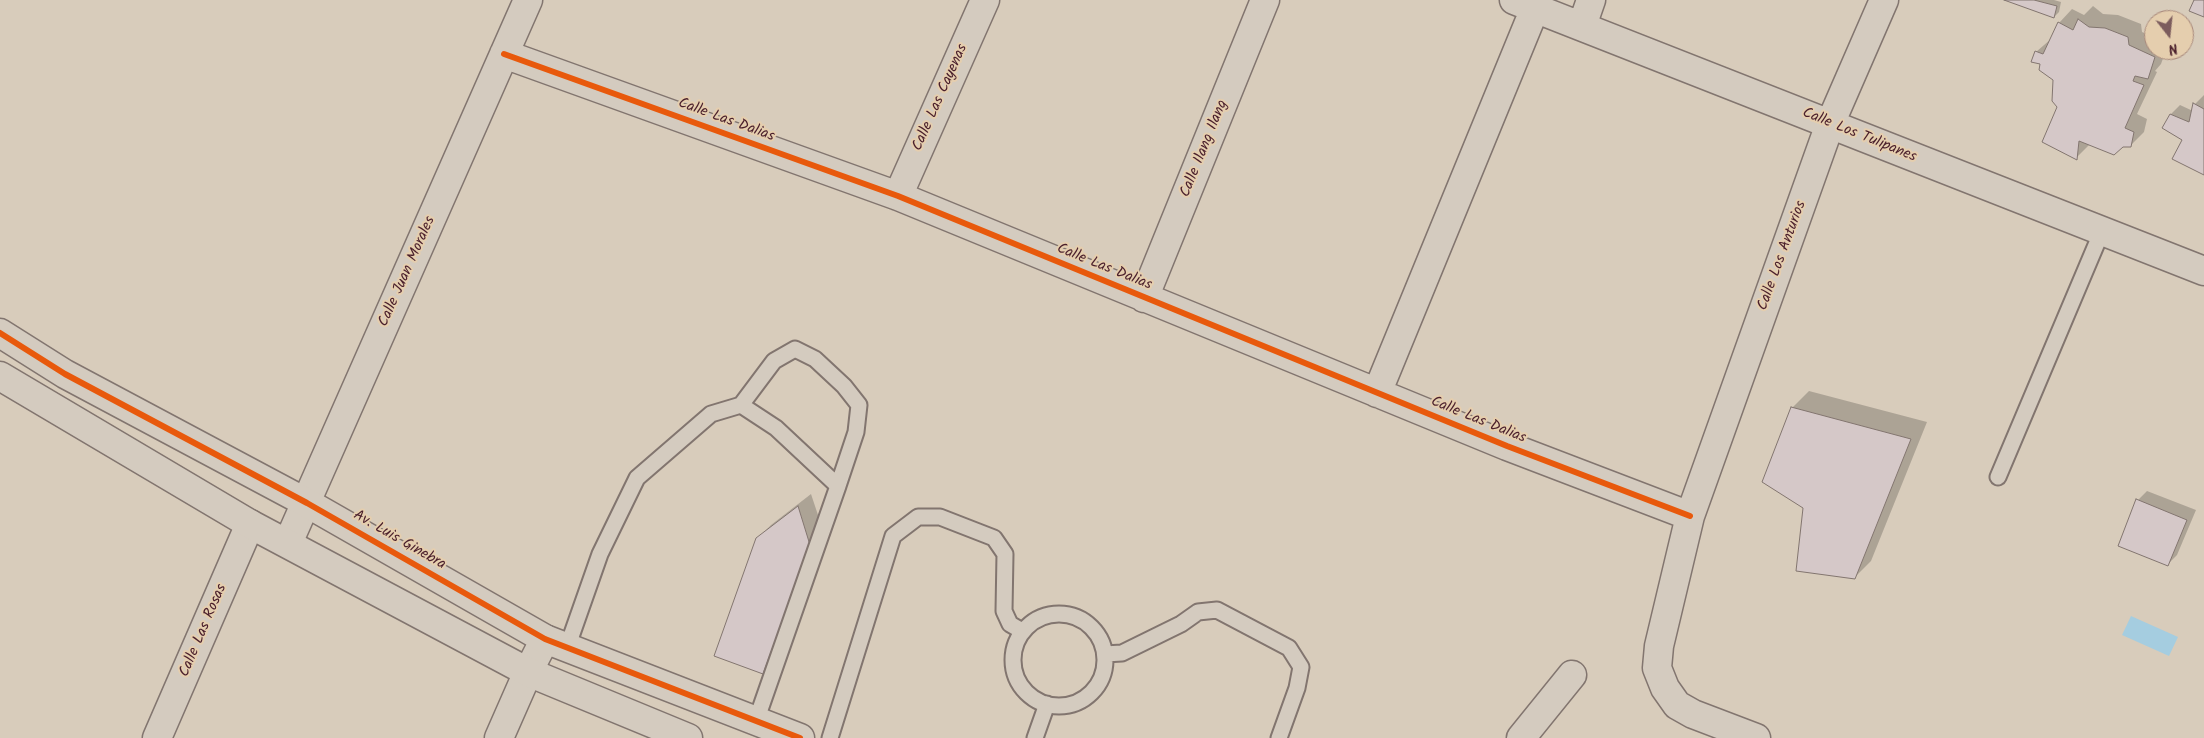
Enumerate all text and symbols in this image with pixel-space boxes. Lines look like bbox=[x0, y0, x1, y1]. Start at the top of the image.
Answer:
north arrow bbox=[2144, 10, 2194, 60]
text: N bbox=[2166, 37, 2180, 60]
street label: Calle Las Cayenas bbox=[909, 42, 973, 154]
street label: Calle Las Dalias bbox=[675, 95, 777, 147]
street label: Calle Ilang Ilang bbox=[1177, 98, 1233, 200]
street label: Calle Los Tulipanes bbox=[1799, 105, 1919, 167]
street label: Calle Los Anturios bbox=[1755, 199, 1811, 313]
street label: Calle Juan Morales bbox=[376, 214, 440, 330]
street label: Calle Las Dalias bbox=[1054, 241, 1154, 295]
street label: Calle Las Dalias bbox=[1428, 394, 1528, 448]
street label: Av. Luis Ginebra bbox=[350, 507, 448, 575]
street label: Calle Las Rosas bbox=[176, 582, 232, 680]

